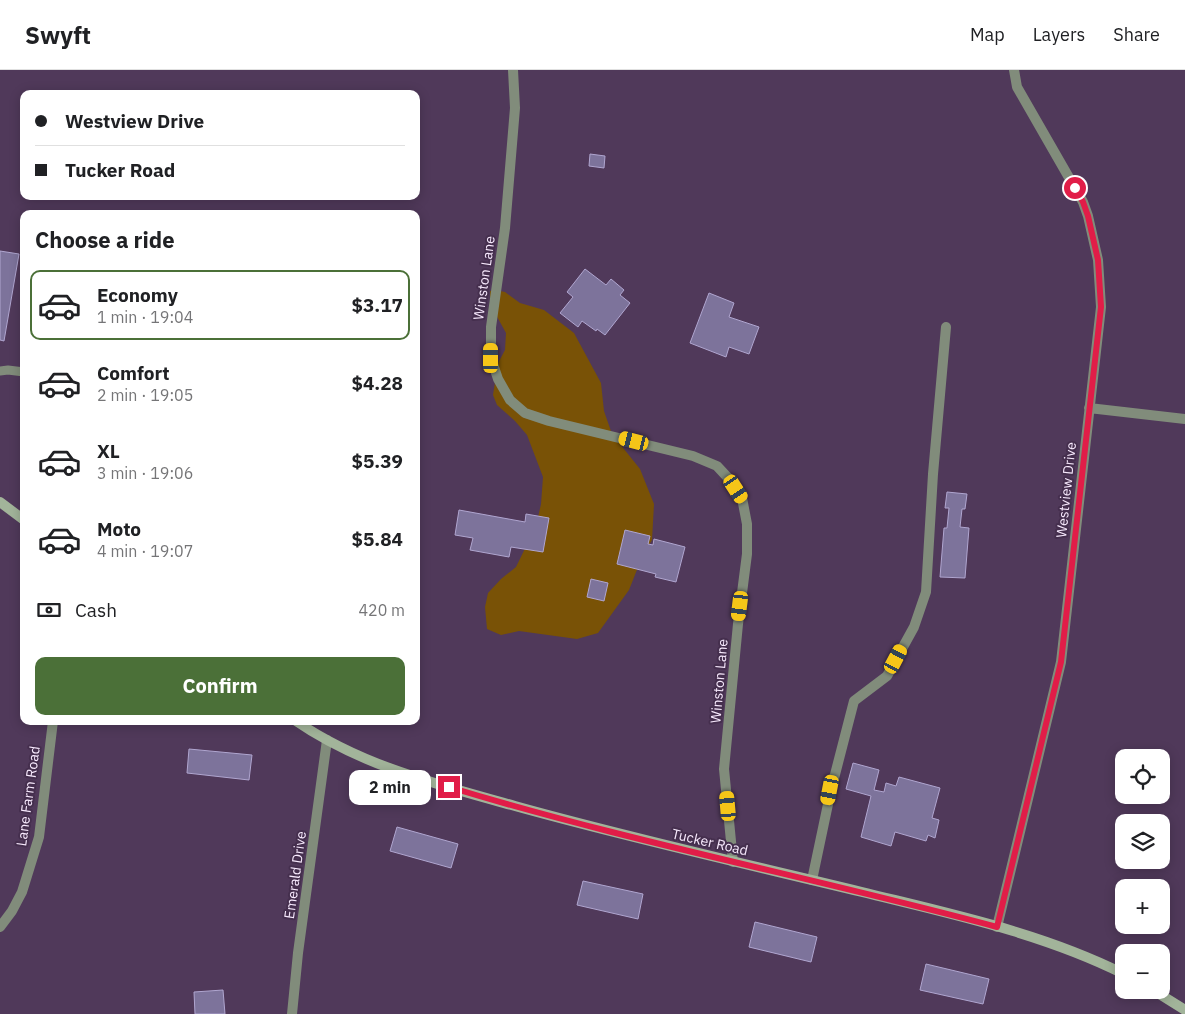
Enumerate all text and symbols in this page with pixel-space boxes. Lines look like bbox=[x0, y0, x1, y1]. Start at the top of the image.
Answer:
text: Swyft bbox=[25, 19, 91, 51]
text: Map bbox=[970, 23, 1005, 46]
text: Layers bbox=[1033, 23, 1085, 46]
text: Share bbox=[1113, 23, 1160, 46]
text: Westview Drive bbox=[65, 109, 204, 133]
text: Tucker Road bbox=[65, 158, 175, 182]
route start bbox=[1064, 177, 1086, 199]
text: Choose a ride bbox=[35, 225, 175, 254]
street label: Winston Lane bbox=[469, 234, 499, 321]
icon: car bbox=[37, 283, 82, 328]
text: Economy bbox=[97, 283, 178, 307]
text: $3.17 bbox=[351, 293, 403, 317]
text: 1 min · 19:04 bbox=[97, 307, 193, 327]
car bbox=[483, 343, 498, 373]
icon: car bbox=[37, 361, 82, 406]
text: Comfort bbox=[97, 361, 170, 385]
text: $4.28 bbox=[351, 371, 403, 395]
text: 2 min · 19:05 bbox=[97, 385, 193, 405]
car bbox=[617, 430, 650, 452]
icon: car bbox=[37, 439, 82, 484]
text: XL bbox=[97, 439, 120, 463]
street label: Westview Drive bbox=[1052, 441, 1080, 539]
text: $5.39 bbox=[351, 449, 403, 473]
text: 3 min · 19:06 bbox=[97, 463, 193, 483]
car bbox=[721, 472, 750, 506]
icon: car bbox=[37, 517, 82, 562]
text: Moto bbox=[97, 517, 141, 541]
text: $5.84 bbox=[351, 527, 403, 551]
text: 4 min · 19:07 bbox=[97, 541, 193, 561]
car bbox=[730, 590, 749, 622]
icon: cash bbox=[35, 596, 63, 624]
text: Cash bbox=[75, 598, 117, 622]
text: 420 m bbox=[358, 600, 405, 620]
street label: Winston Lane bbox=[706, 638, 732, 724]
car bbox=[882, 642, 909, 676]
button: Confirm bbox=[35, 657, 405, 715]
street label: Lane Farm Road bbox=[12, 745, 44, 847]
map controls bbox=[1115, 749, 1170, 999]
button: locate bbox=[1115, 749, 1170, 804]
callout: 2 min bbox=[349, 770, 432, 804]
car bbox=[819, 774, 840, 806]
route end bbox=[438, 776, 460, 798]
text: 2 min bbox=[369, 777, 411, 797]
car bbox=[719, 790, 736, 822]
button: layers bbox=[1115, 814, 1170, 869]
street label: Tucker Road bbox=[670, 824, 750, 860]
street label: Emerald Drive bbox=[280, 830, 310, 920]
button: + bbox=[1115, 879, 1170, 934]
button: − bbox=[1115, 944, 1170, 999]

